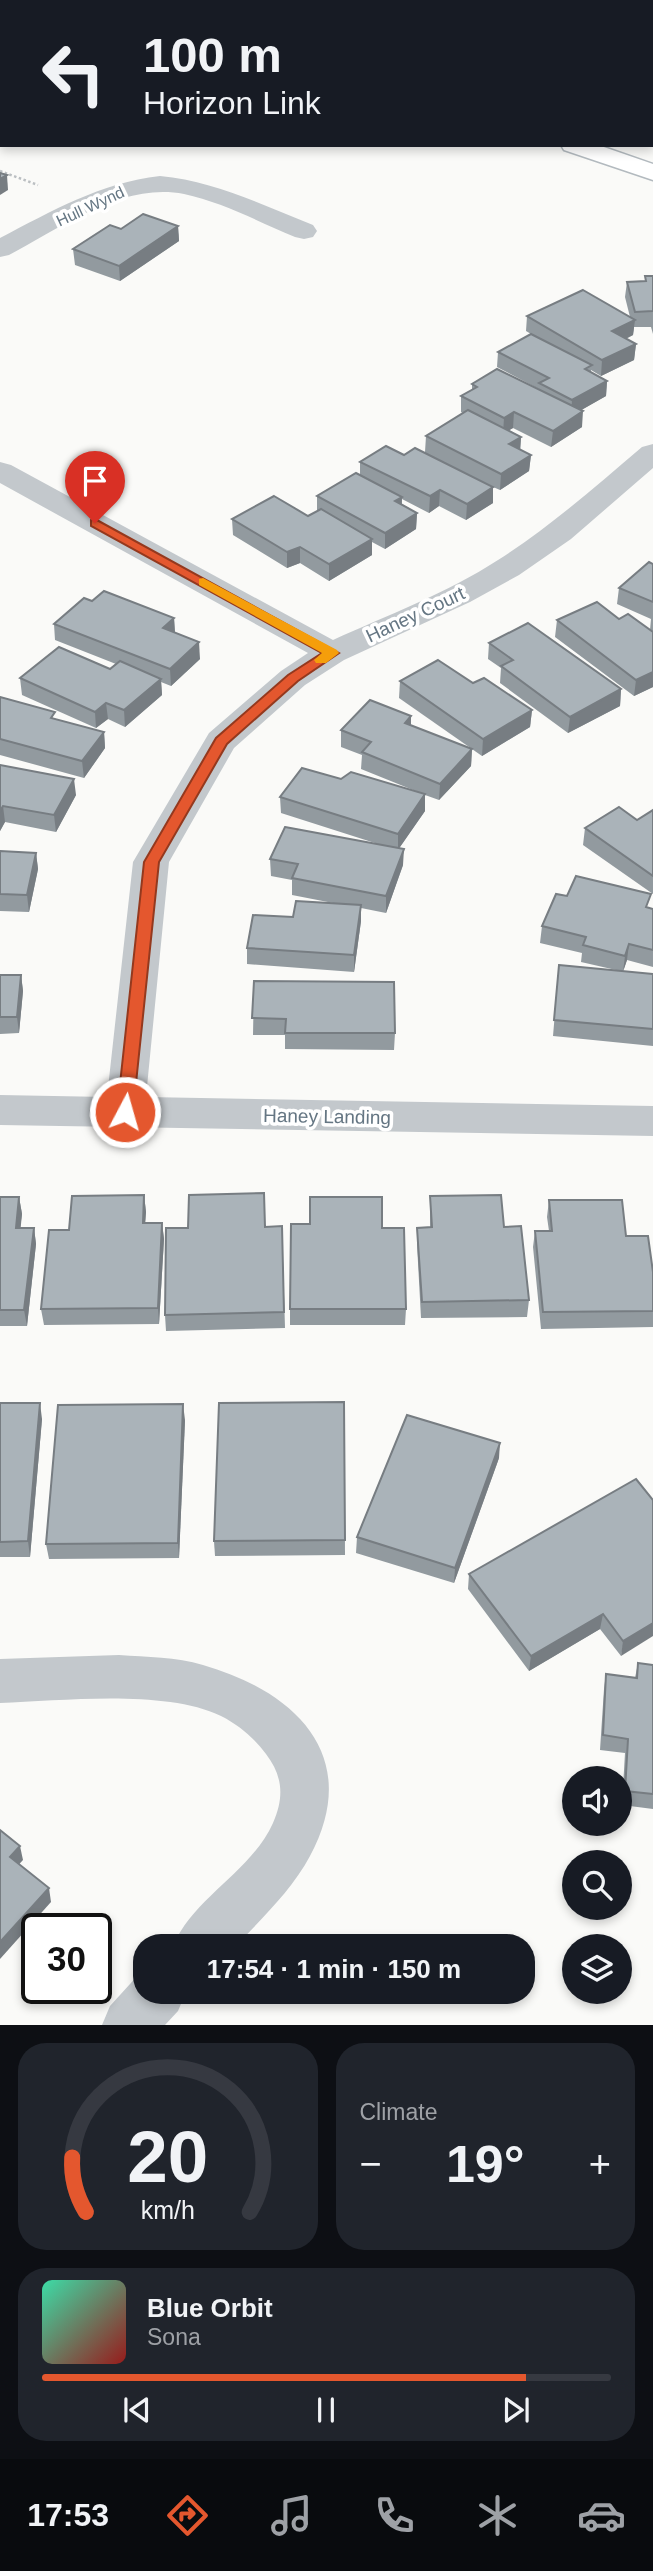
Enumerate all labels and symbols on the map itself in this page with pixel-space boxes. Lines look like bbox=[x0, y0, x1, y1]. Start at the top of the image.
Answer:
street label: Hull Wynd bbox=[54, 183, 127, 230]
pin bbox=[65, 451, 125, 523]
street label: Haney Court bbox=[362, 582, 469, 647]
position arrow bbox=[88, 1075, 162, 1149]
street label: Haney Landing bbox=[263, 1105, 391, 1128]
speed limit sign: 30 bbox=[21, 1913, 112, 2004]

